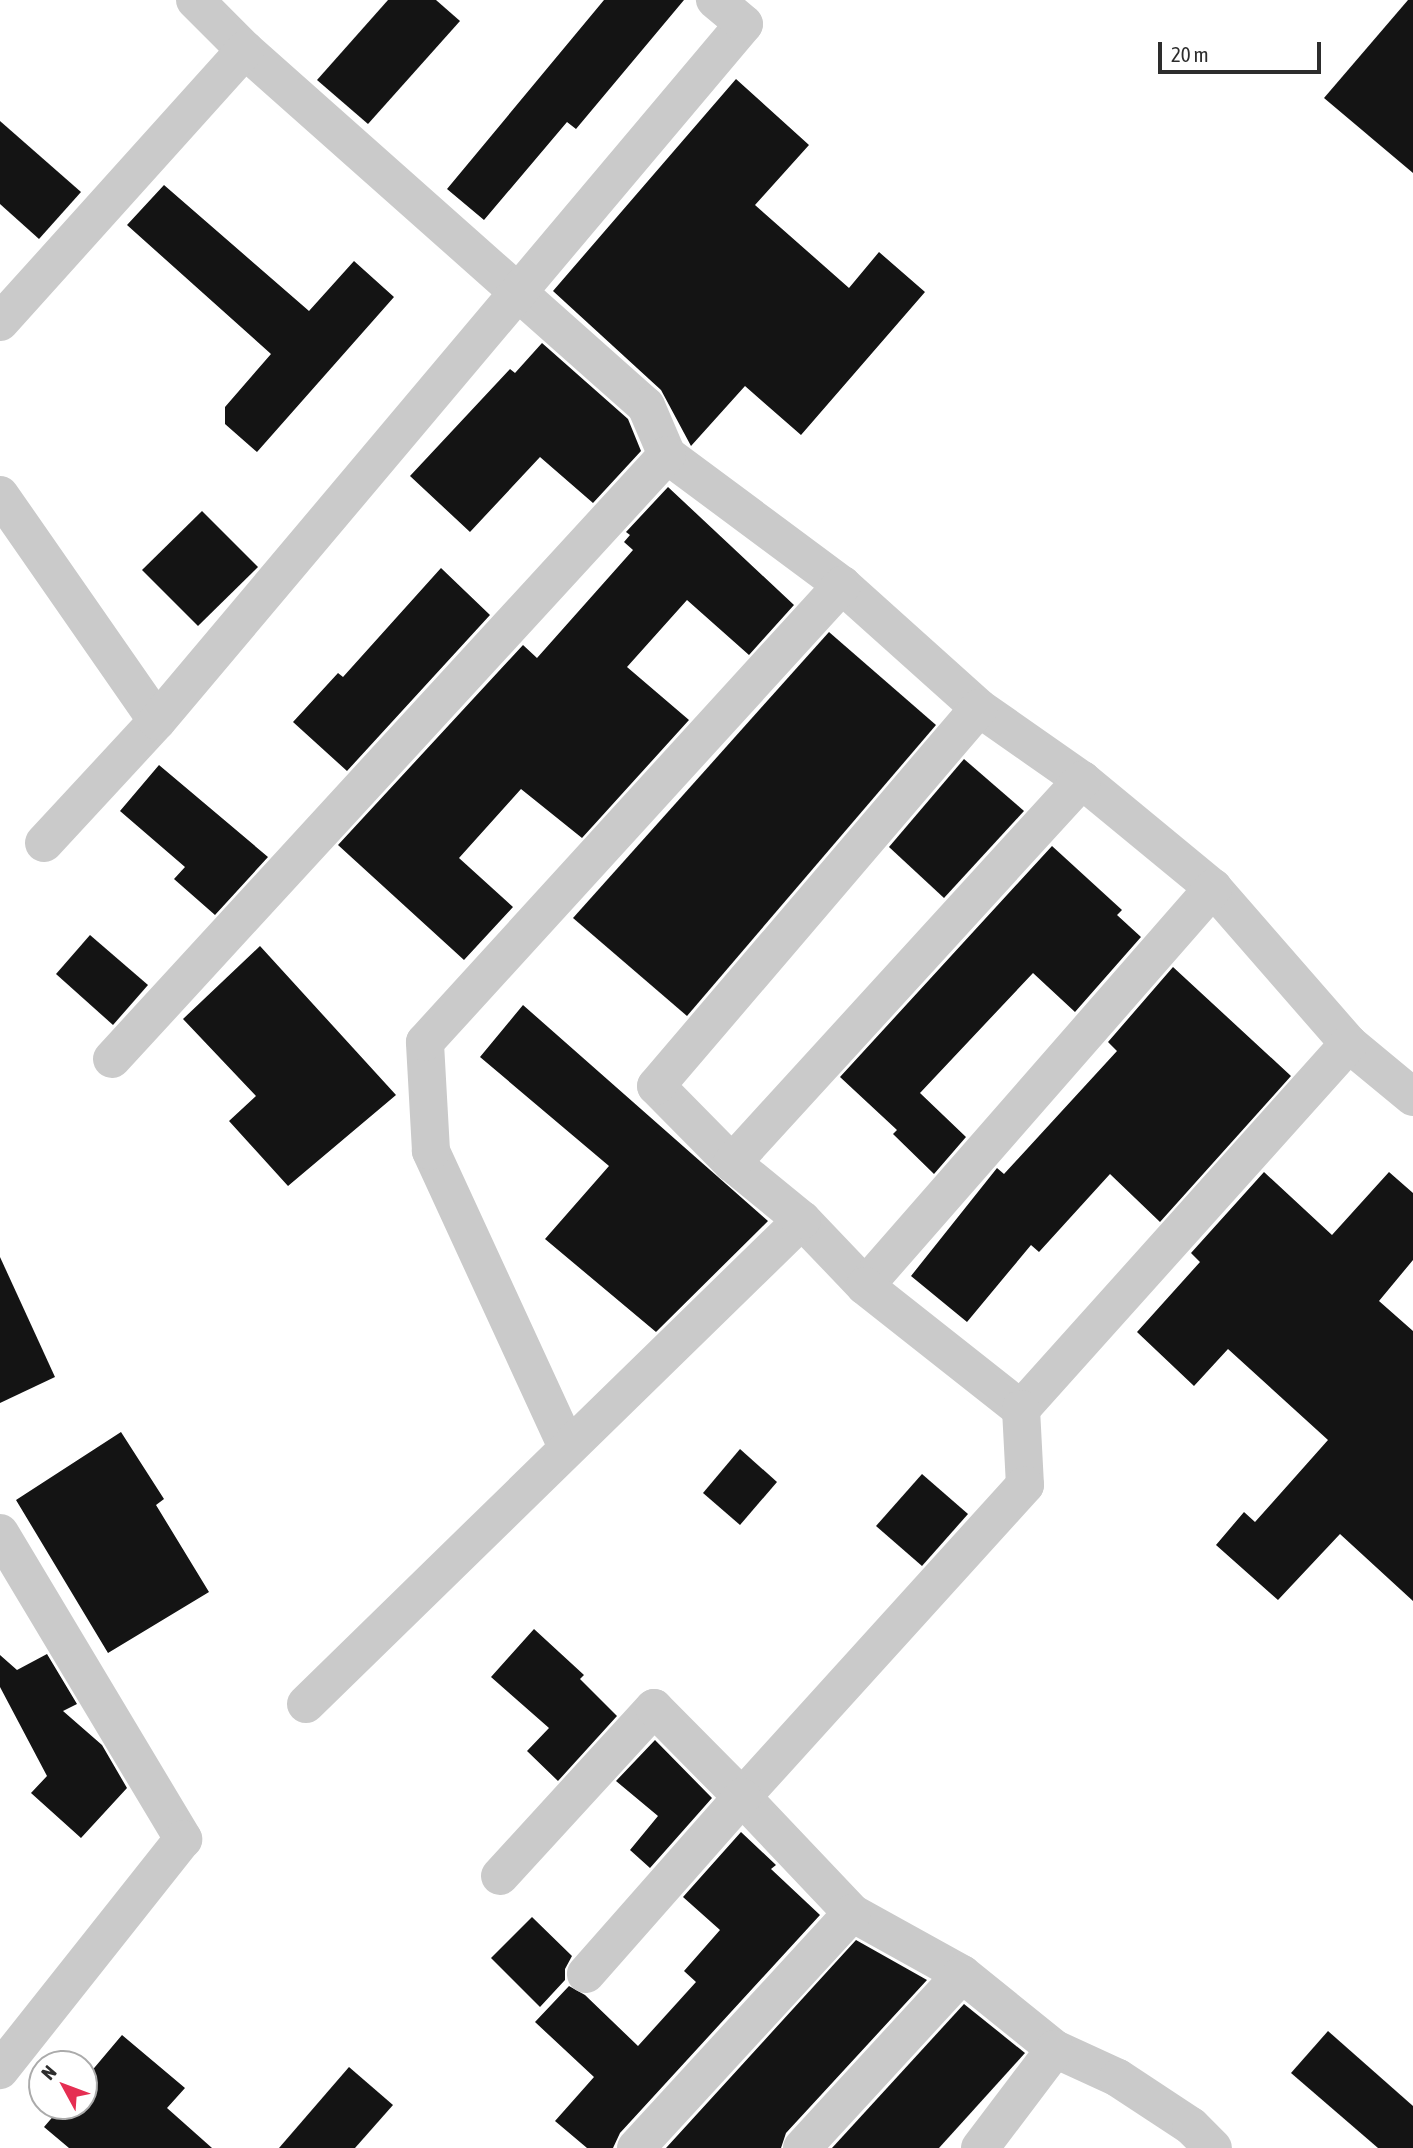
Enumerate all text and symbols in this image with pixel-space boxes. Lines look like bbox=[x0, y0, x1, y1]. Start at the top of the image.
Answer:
scale bar bbox=[1161, 28, 1324, 72]
text: 20 m bbox=[1171, 42, 1209, 66]
north arrow bbox=[28, 2050, 98, 2120]
text: N bbox=[37, 2061, 61, 2084]

